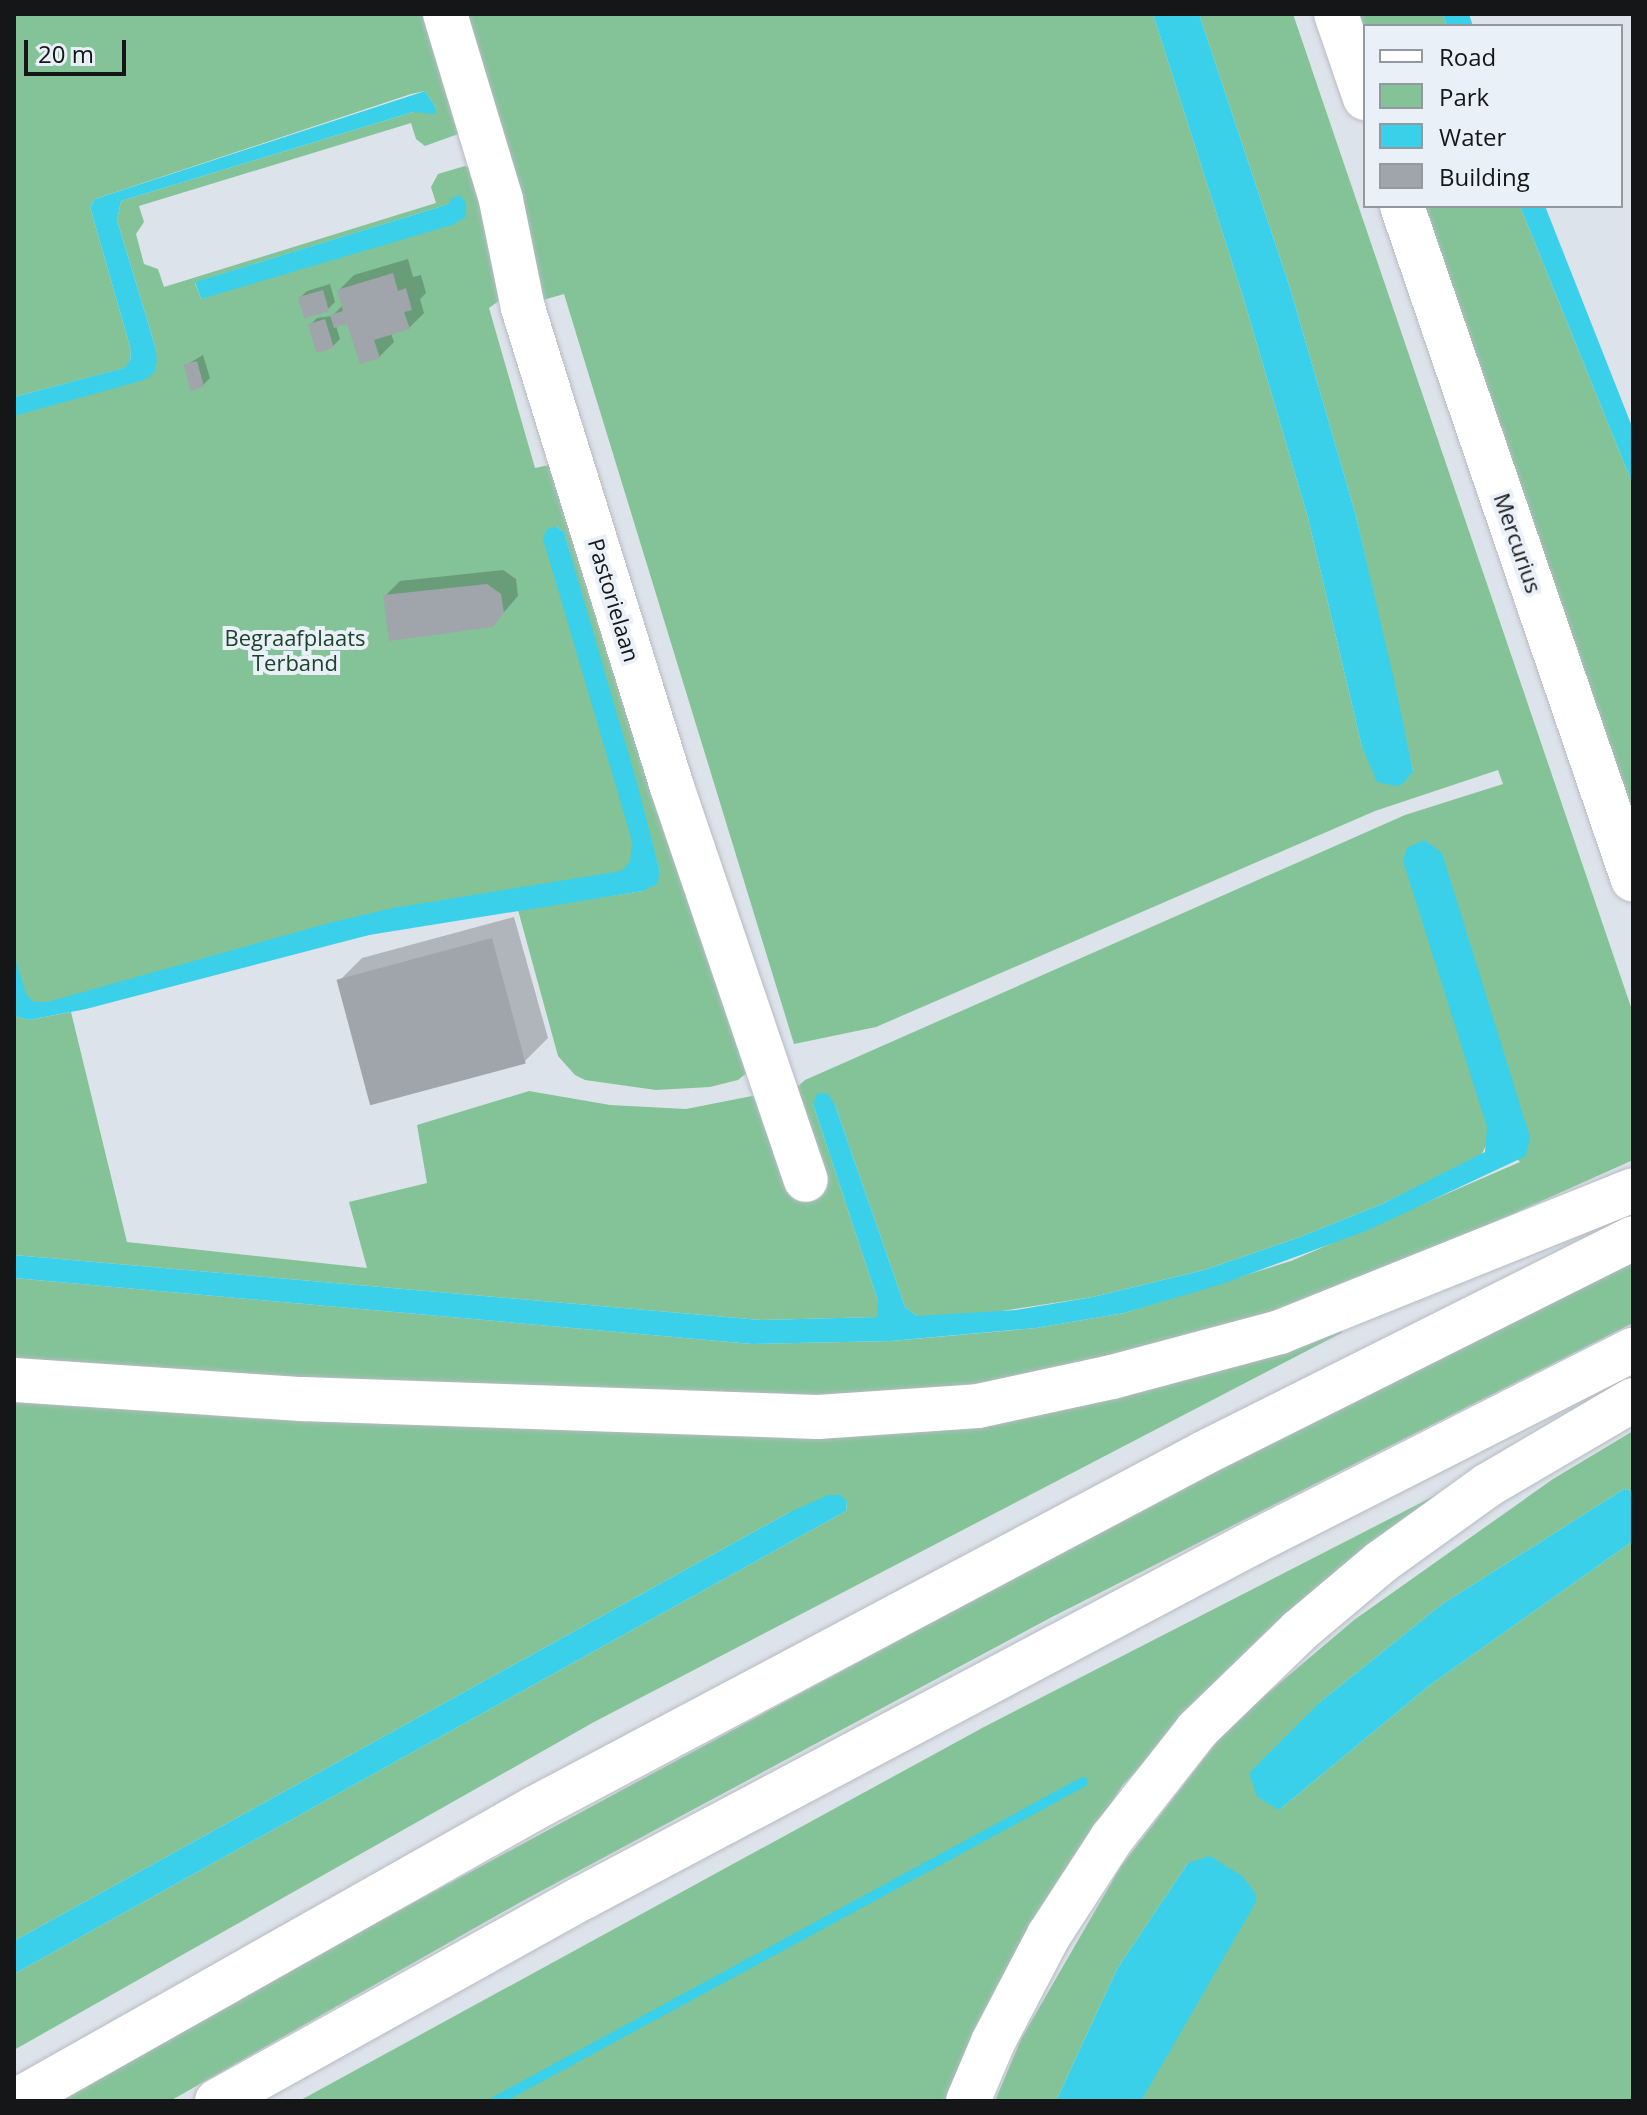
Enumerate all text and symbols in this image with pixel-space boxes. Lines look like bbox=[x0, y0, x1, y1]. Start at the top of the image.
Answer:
scale bar bbox=[28, 24, 130, 74]
legend bbox=[1363, 24, 1623, 208]
text: 20 m bbox=[38, 37, 94, 70]
text: Road bbox=[1439, 40, 1496, 73]
text: Park bbox=[1439, 80, 1489, 113]
text: Water bbox=[1439, 120, 1506, 153]
text: Building bbox=[1439, 160, 1530, 193]
street label: Mercurius bbox=[1489, 490, 1547, 596]
street label: Pastorielaan bbox=[583, 535, 645, 665]
park label: Begraafplaats Terband bbox=[224, 624, 366, 676]

